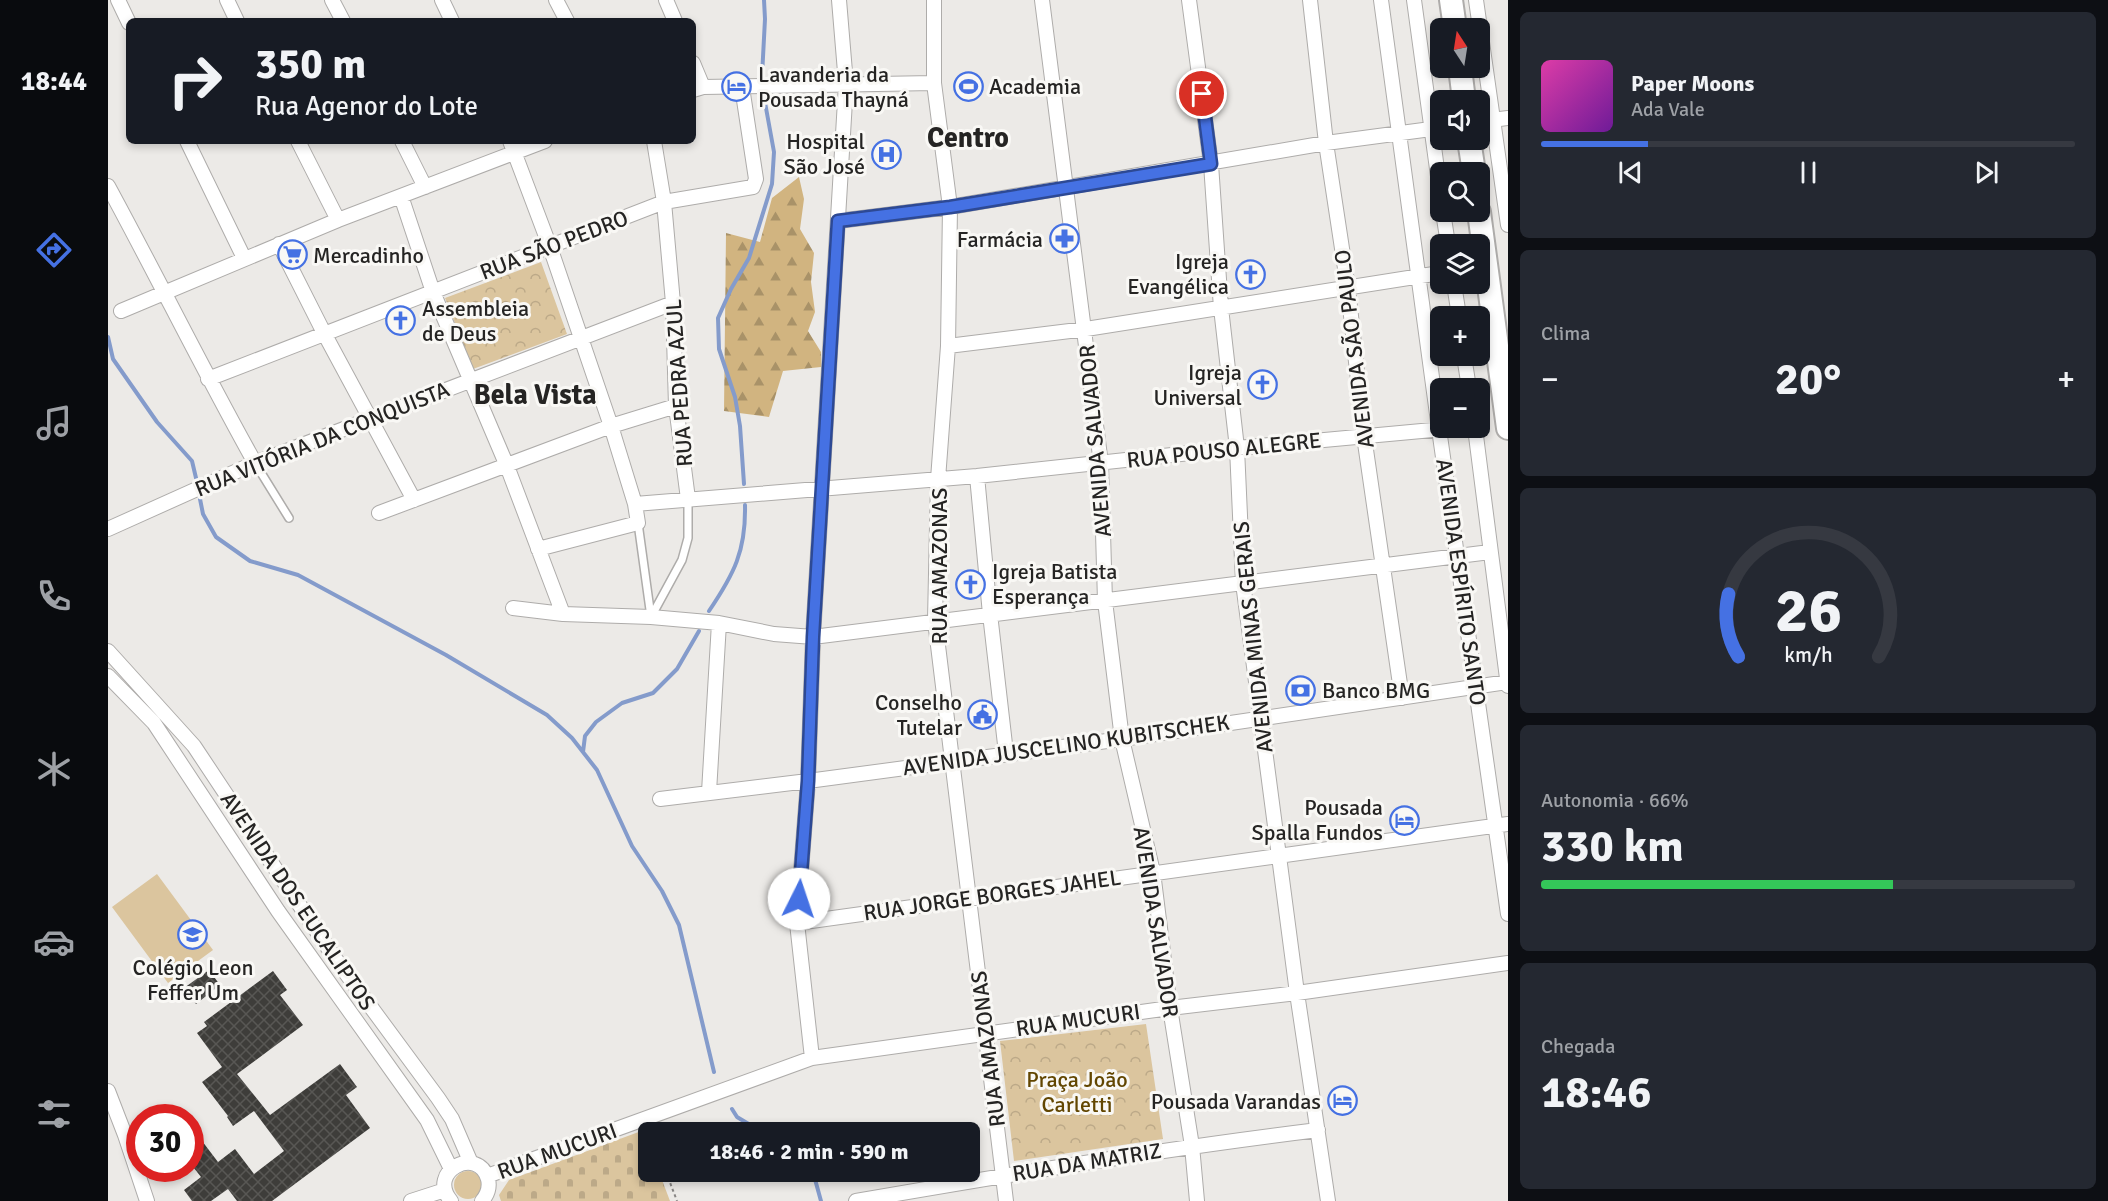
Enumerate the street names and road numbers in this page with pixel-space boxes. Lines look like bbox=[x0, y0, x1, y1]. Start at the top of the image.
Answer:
street label: RUA SÃO PEDRO bbox=[476, 204, 632, 286]
street label: AVENIDA SÃO PAULO bbox=[1328, 248, 1380, 450]
street label: RUA PEDRA AZUL bbox=[660, 298, 698, 468]
street label: AVENIDA SALVADOR bbox=[1073, 344, 1117, 538]
street label: RUA VITÓRIA DA CONQUISTA bbox=[191, 375, 454, 502]
street label: RUA POUSO ALEGRE bbox=[1125, 426, 1323, 474]
street label: AVENIDA ESPÍRITO SANTO bbox=[1430, 457, 1492, 707]
street label: RUA AMAZONAS bbox=[926, 487, 953, 645]
street label: AVENIDA MINAS GERAIS bbox=[1227, 520, 1279, 754]
street label: AVENIDA JUSCELINO KUBITSCHEK bbox=[901, 709, 1231, 781]
street label: AVENIDA DOS EUCALIPTOS bbox=[215, 787, 381, 1015]
street label: AVENIDA SALVADOR bbox=[1128, 824, 1184, 1020]
street label: RUA JORGE BORGES JAHEL bbox=[862, 864, 1122, 926]
street label: RUA AMAZONAS bbox=[965, 969, 1011, 1129]
street label: RUA MUCURI bbox=[1014, 998, 1142, 1042]
street label: RUA MUCURI bbox=[493, 1117, 621, 1185]
street label: RUA DA MATRIZ bbox=[1011, 1137, 1163, 1187]

